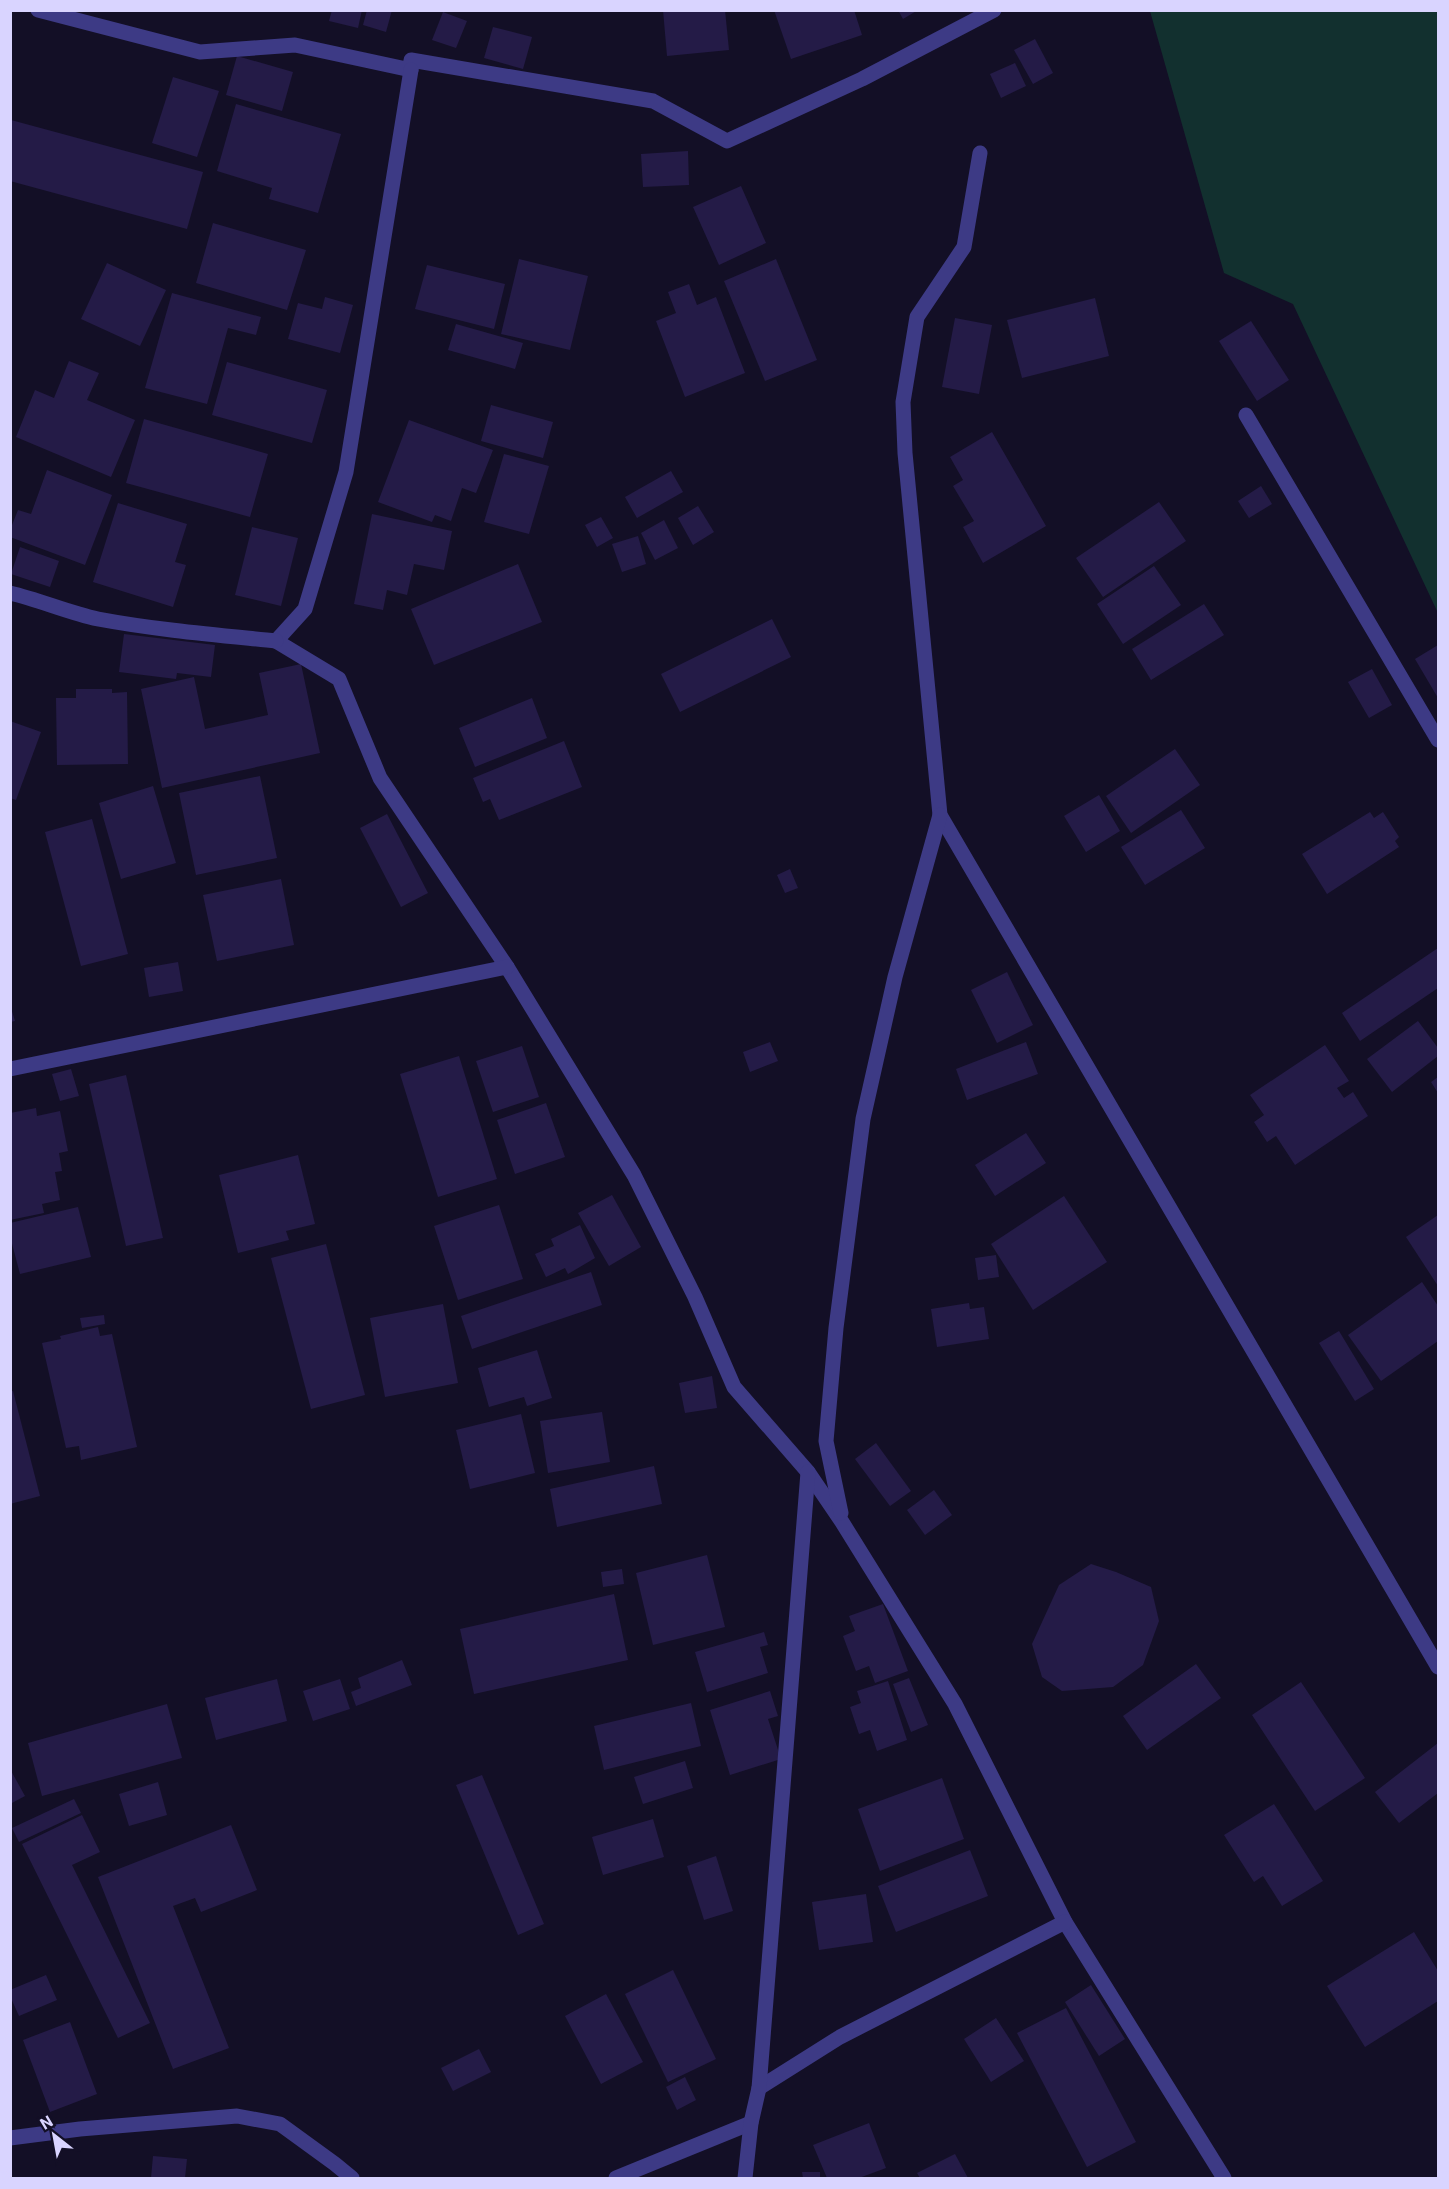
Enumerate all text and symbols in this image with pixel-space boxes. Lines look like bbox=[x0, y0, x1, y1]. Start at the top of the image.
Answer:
north arrow bbox=[24, 2105, 84, 2165]
text: N bbox=[37, 2112, 56, 2134]

